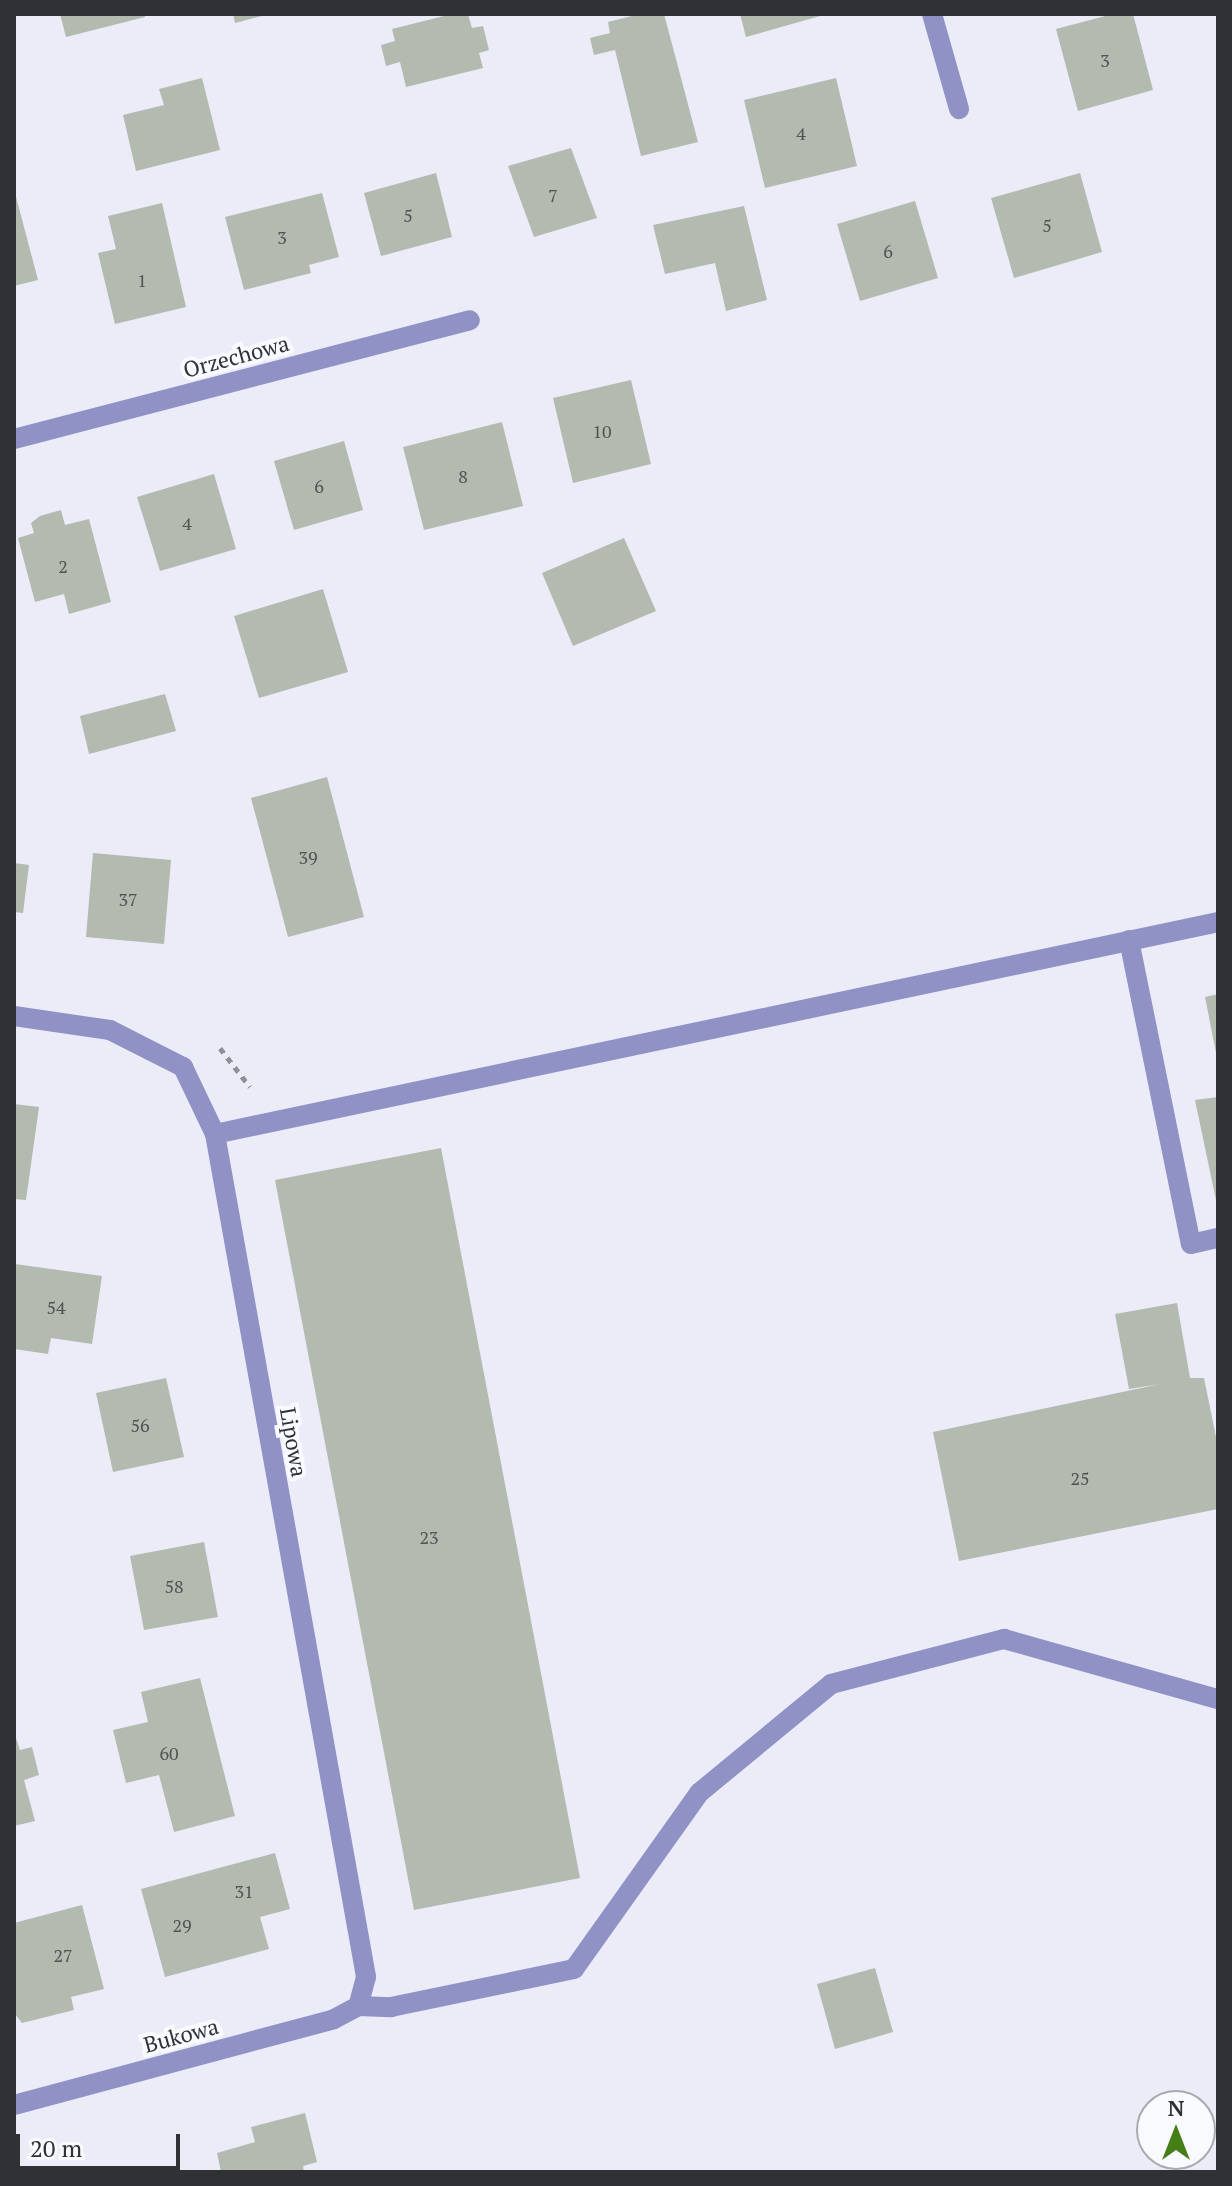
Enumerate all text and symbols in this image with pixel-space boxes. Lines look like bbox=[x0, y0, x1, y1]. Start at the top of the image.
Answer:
house number: 3 bbox=[1100, 49, 1110, 71]
house number: 4 bbox=[796, 122, 806, 144]
house number: 7 bbox=[548, 184, 558, 206]
house number: 5 bbox=[403, 204, 413, 226]
house number: 5 bbox=[1042, 214, 1052, 236]
house number: 3 bbox=[277, 226, 287, 248]
house number: 6 bbox=[883, 240, 893, 262]
house number: 1 bbox=[137, 269, 147, 291]
street label: Orzechowa bbox=[180, 329, 292, 383]
house number: 10 bbox=[592, 420, 612, 442]
house number: 8 bbox=[458, 465, 468, 487]
house number: 6 bbox=[314, 475, 324, 497]
house number: 4 bbox=[182, 512, 192, 534]
house number: 2 bbox=[58, 555, 68, 577]
house number: 39 bbox=[298, 846, 318, 868]
house number: 37 bbox=[118, 888, 138, 910]
house number: 54 bbox=[46, 1296, 66, 1318]
street label: Lipowa bbox=[275, 1405, 313, 1479]
house number: 56 bbox=[130, 1414, 150, 1436]
house number: 25 bbox=[1070, 1467, 1090, 1489]
house number: 23 bbox=[419, 1526, 439, 1548]
house number: 58 bbox=[164, 1575, 184, 1597]
house number: 60 bbox=[159, 1742, 179, 1764]
house number: 31 bbox=[234, 1880, 254, 1902]
house number: 29 bbox=[172, 1914, 192, 1936]
house number: 27 bbox=[53, 1944, 73, 1966]
street label: Bukowa bbox=[141, 2012, 221, 2058]
north arrow bbox=[1136, 2090, 1216, 2170]
text: N bbox=[1168, 2093, 1184, 2122]
scale bar bbox=[20, 2118, 184, 2168]
text: 20 m bbox=[30, 2132, 82, 2164]

